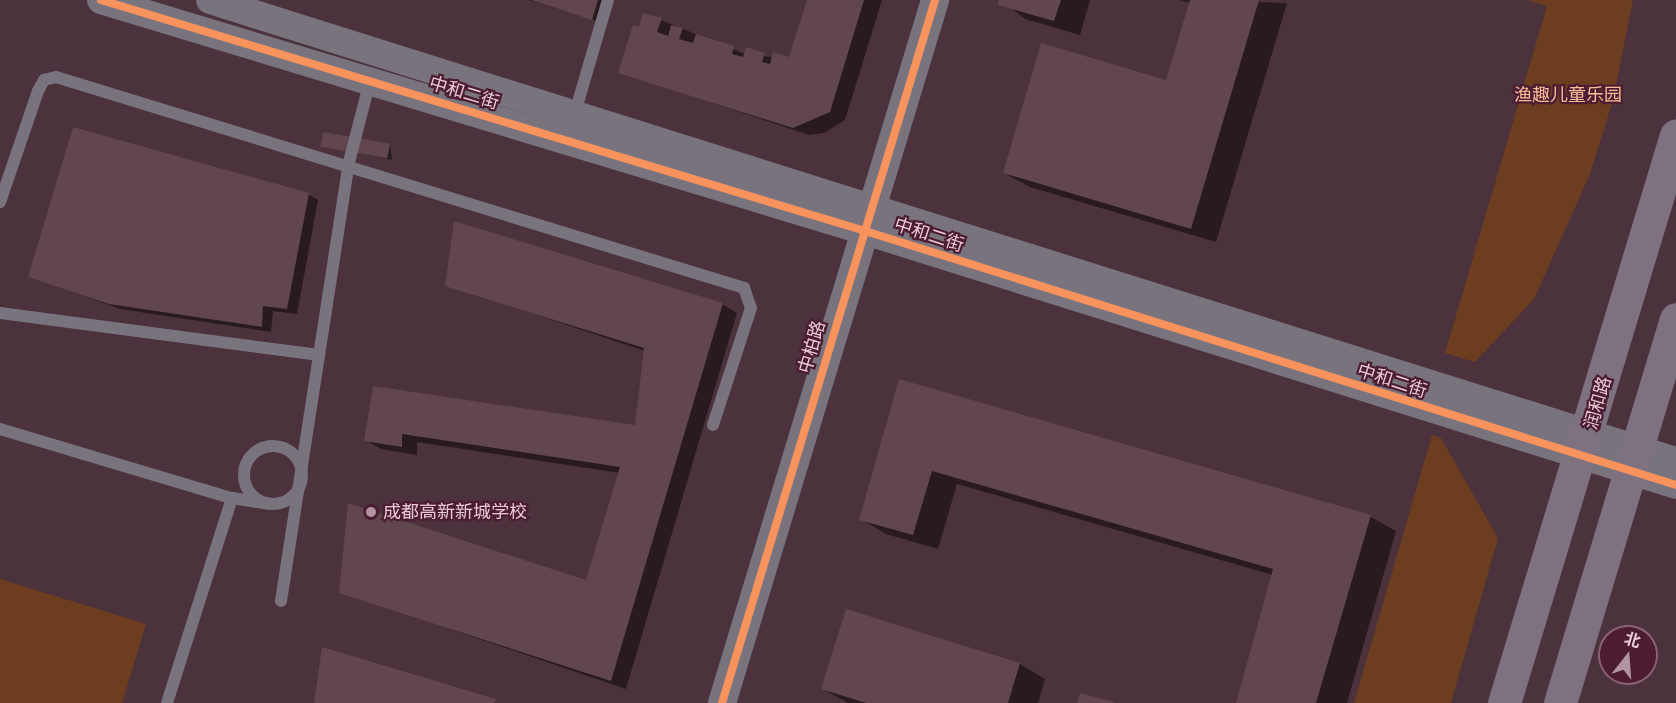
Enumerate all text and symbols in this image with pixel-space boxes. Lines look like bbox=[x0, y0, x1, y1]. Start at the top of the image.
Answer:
street label: 中和二街 bbox=[426, 72, 502, 114]
park label: 渔趣儿童乐园 bbox=[1514, 84, 1622, 106]
street label: 中和二街 bbox=[891, 214, 967, 256]
street label: 中柏路 bbox=[794, 318, 830, 376]
street label: 中和二街 bbox=[1354, 360, 1430, 402]
street label: 润和路 bbox=[1580, 374, 1616, 432]
place label: 成都高新新城学校 bbox=[383, 501, 527, 523]
marker: 成都高新新城学校 bbox=[364, 505, 378, 519]
north arrow bbox=[1598, 625, 1658, 685]
text: 北 bbox=[1622, 628, 1643, 652]

